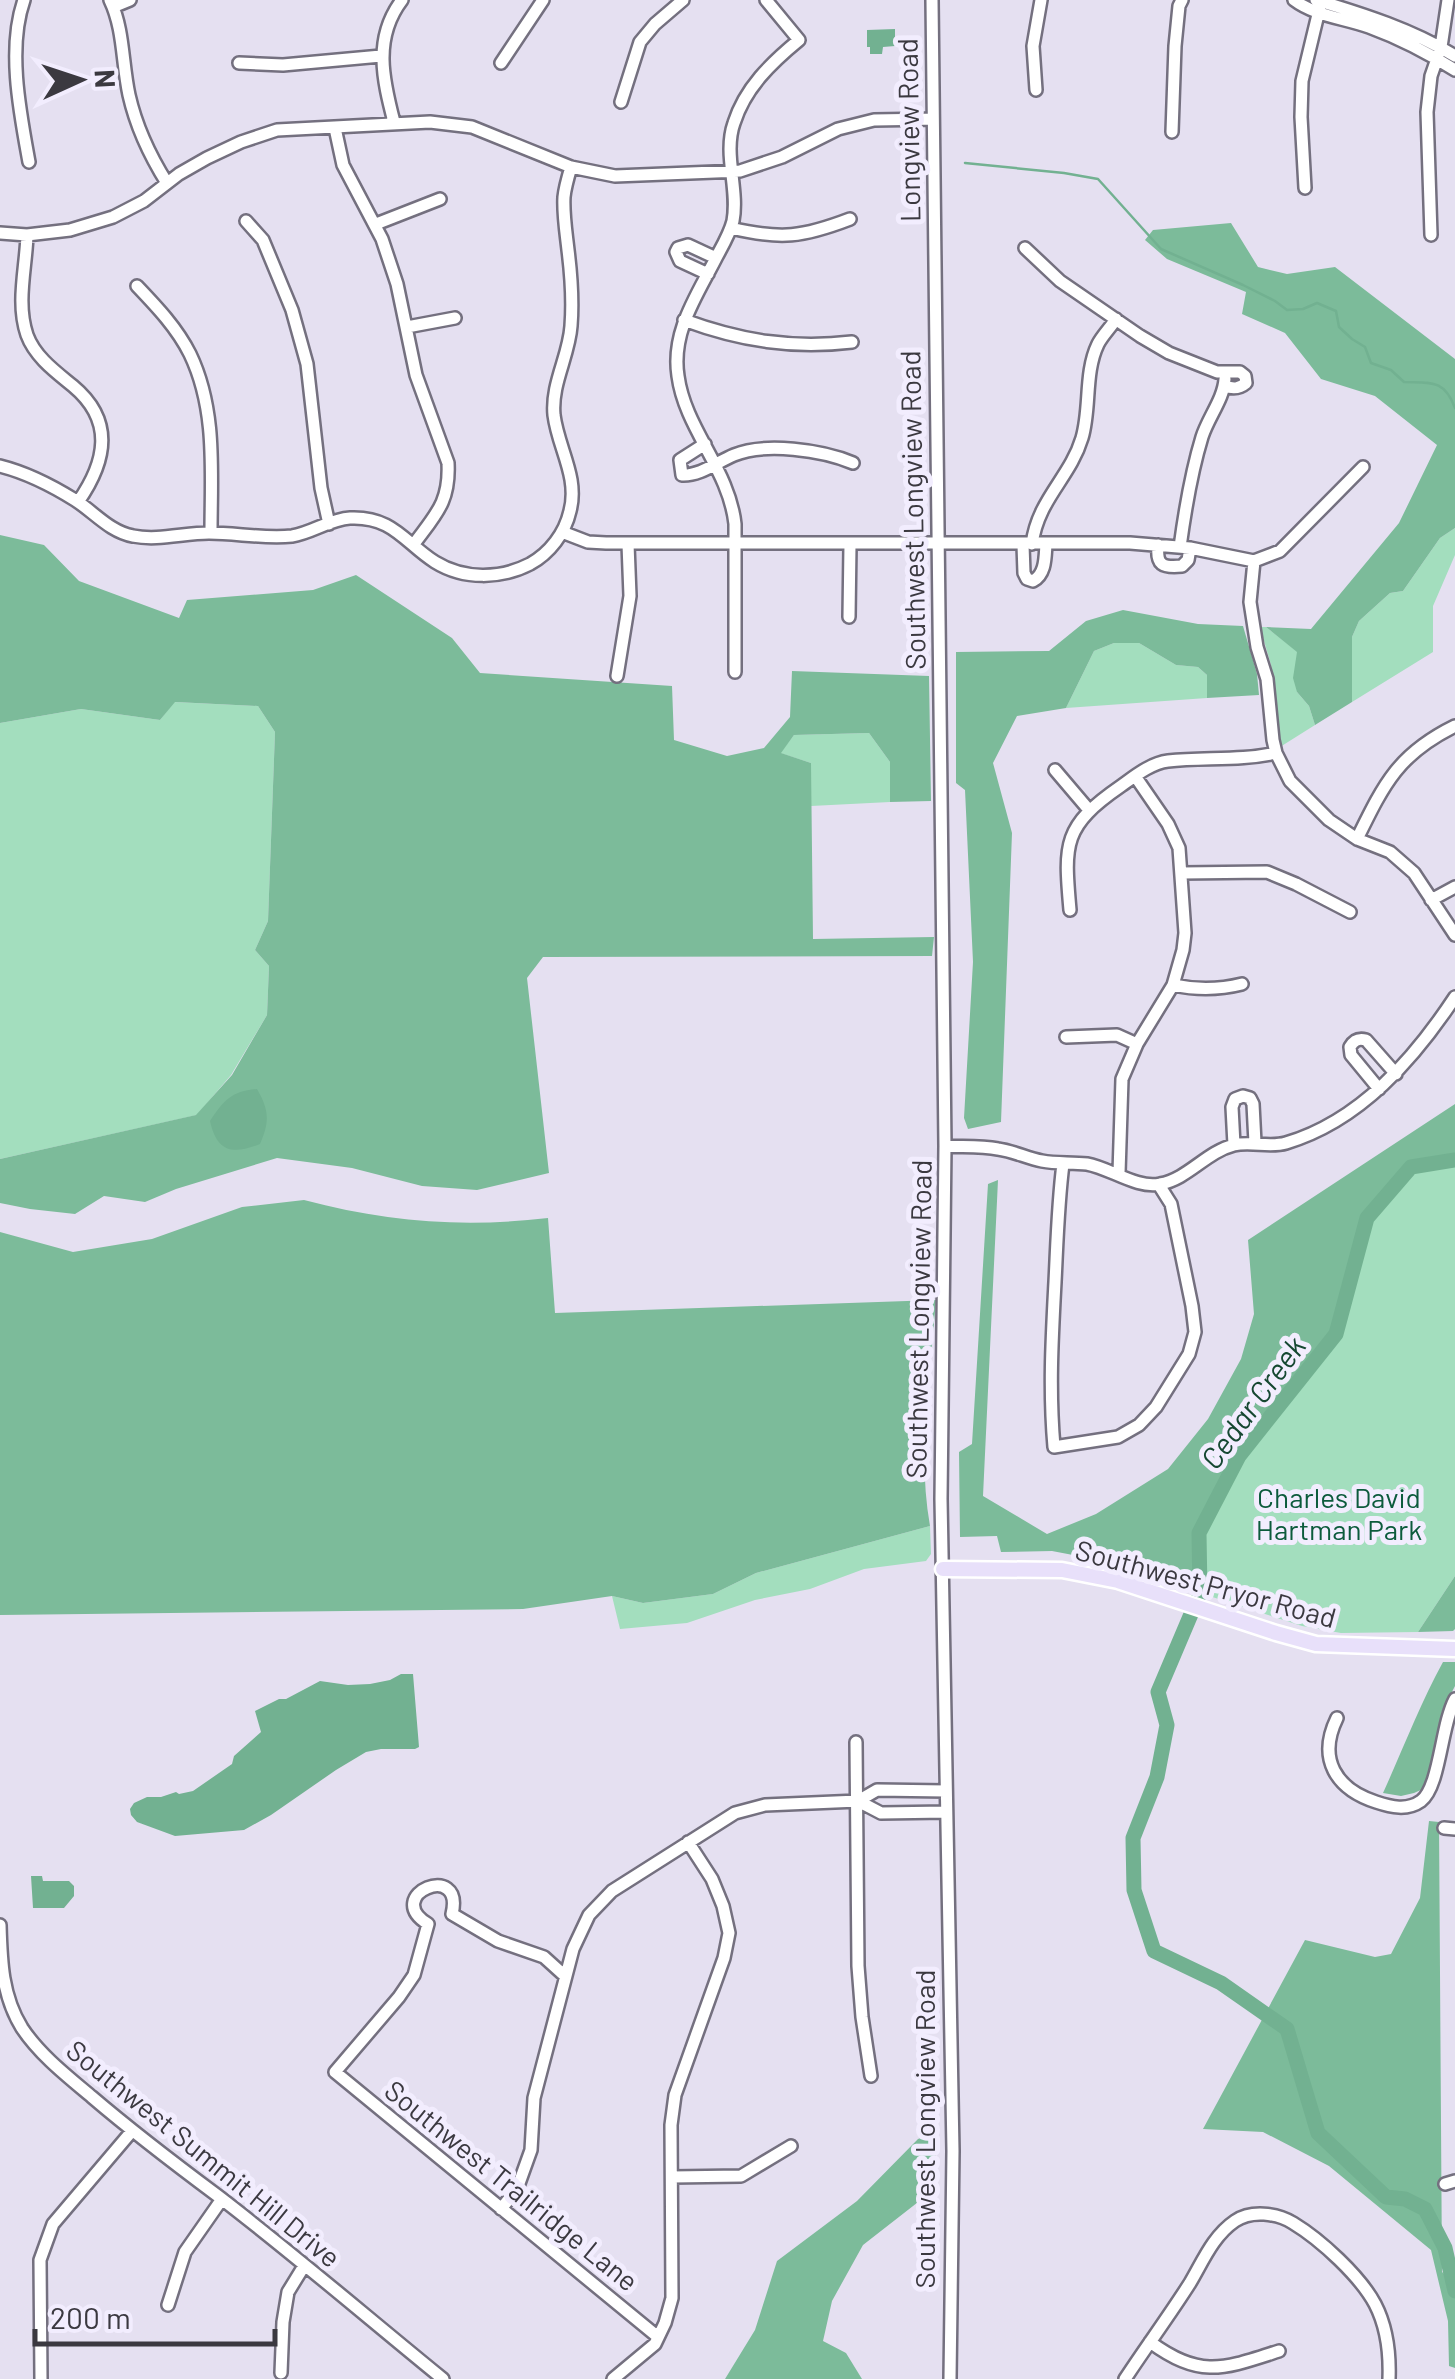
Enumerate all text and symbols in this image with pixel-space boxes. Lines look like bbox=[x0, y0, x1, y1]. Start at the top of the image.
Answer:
north arrow bbox=[30, 30, 130, 130]
street label: Longview Road bbox=[889, 38, 927, 222]
text: N bbox=[89, 68, 123, 89]
street label: Southwest Longview Road bbox=[892, 350, 932, 670]
street label: Southwest Longview Road bbox=[898, 1159, 938, 1479]
water label: Cedar Creek bbox=[1192, 1328, 1312, 1475]
park label: Charles David Hartman Park bbox=[1256, 1480, 1422, 1546]
street label: Southwest Pryor Road bbox=[1072, 1532, 1340, 1634]
street label: Southwest Longview Road bbox=[907, 1969, 941, 2289]
street label: Southwest Summit Hill Drive bbox=[60, 2032, 348, 2274]
street label: Southwest Trailridge Lane bbox=[379, 2072, 645, 2298]
scale bar bbox=[35, 2284, 275, 2346]
text: 200 m bbox=[50, 2299, 131, 2335]

